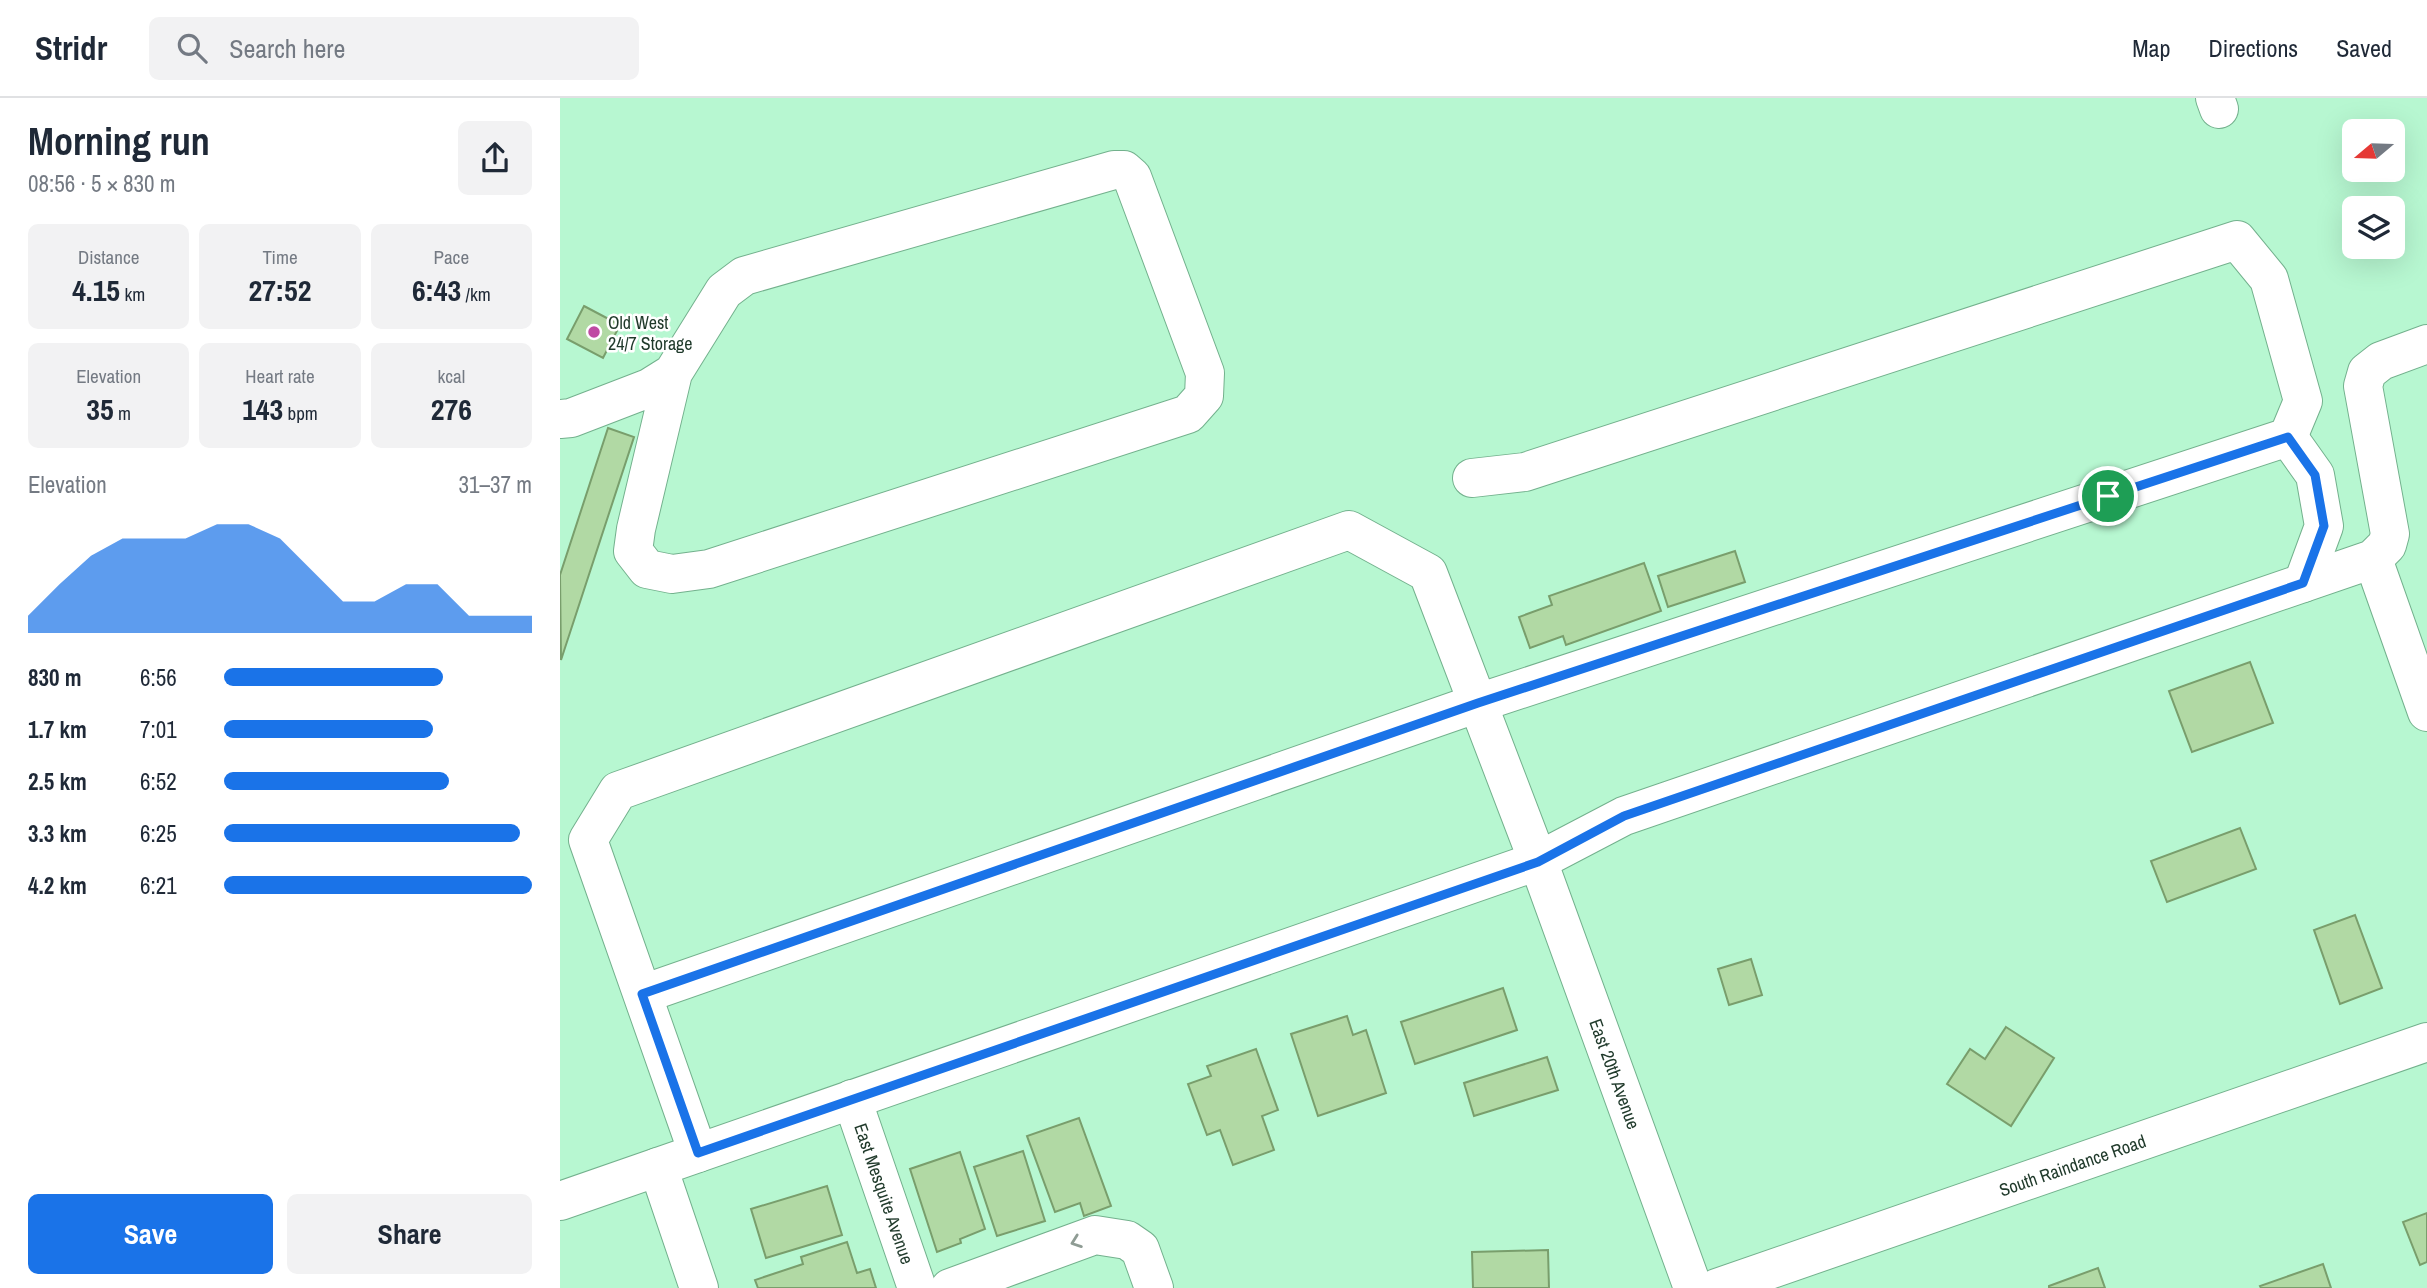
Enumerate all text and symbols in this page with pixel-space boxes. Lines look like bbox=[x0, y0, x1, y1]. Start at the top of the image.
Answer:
search box bbox=[149, 17, 639, 80]
text: Stridr bbox=[35, 26, 107, 70]
icon: search bbox=[173, 29, 211, 67]
text: Search here bbox=[229, 31, 345, 66]
text: Map bbox=[2132, 32, 2170, 64]
text: Directions bbox=[2208, 32, 2298, 64]
text: Saved bbox=[2336, 32, 2392, 64]
text: Morning run bbox=[28, 116, 210, 167]
north arrow bbox=[2342, 119, 2404, 182]
map controls bbox=[2342, 119, 2405, 259]
button: share bbox=[458, 121, 532, 195]
text: 08:56 · 5 × 830 m bbox=[28, 168, 175, 199]
button: layers bbox=[2342, 196, 2405, 259]
text: Distance bbox=[78, 244, 139, 270]
text: Time bbox=[262, 244, 298, 270]
text: Pace bbox=[434, 244, 469, 270]
text: 4.15 bbox=[72, 270, 120, 310]
text: 27:52 bbox=[249, 270, 311, 310]
text: 6:43 bbox=[412, 270, 461, 310]
text: km bbox=[120, 281, 145, 307]
text: /km bbox=[461, 281, 491, 307]
place label: Old West 24/7 Storage bbox=[608, 310, 693, 356]
marker: Old West 24/7 Storage bbox=[586, 324, 602, 340]
text: Elevation bbox=[76, 363, 141, 389]
text: Heart rate bbox=[245, 363, 315, 389]
text: kcal bbox=[437, 363, 465, 389]
text: 35 bbox=[86, 389, 114, 429]
text: 143 bbox=[242, 389, 283, 429]
text: 276 bbox=[431, 389, 472, 429]
text: m bbox=[114, 400, 131, 426]
text: bpm bbox=[283, 400, 318, 426]
pin bbox=[2078, 466, 2138, 526]
text: Elevation bbox=[28, 469, 107, 500]
text: 31–37 m bbox=[459, 469, 532, 500]
icon: arrive bbox=[2089, 477, 2127, 515]
text: 830 m bbox=[28, 662, 81, 693]
text: 6:56 bbox=[140, 662, 177, 693]
text: 1.7 km bbox=[28, 714, 87, 745]
text: 7:01 bbox=[140, 714, 177, 745]
text: 2.5 km bbox=[28, 766, 87, 797]
text: 6:52 bbox=[140, 766, 177, 797]
text: 3.3 km bbox=[28, 818, 87, 849]
text: 6:25 bbox=[140, 818, 177, 849]
text: 4.2 km bbox=[28, 870, 87, 901]
text: 6:21 bbox=[140, 870, 177, 901]
street label: East 20th Avenue bbox=[1584, 1015, 1647, 1132]
street label: East Mesquite Avenue bbox=[849, 1120, 920, 1267]
street label: South Raindance Road bbox=[1996, 1128, 2149, 1202]
button: Save bbox=[28, 1194, 273, 1274]
button: Share bbox=[287, 1194, 532, 1274]
one-way arrow bbox=[1070, 1234, 1082, 1248]

